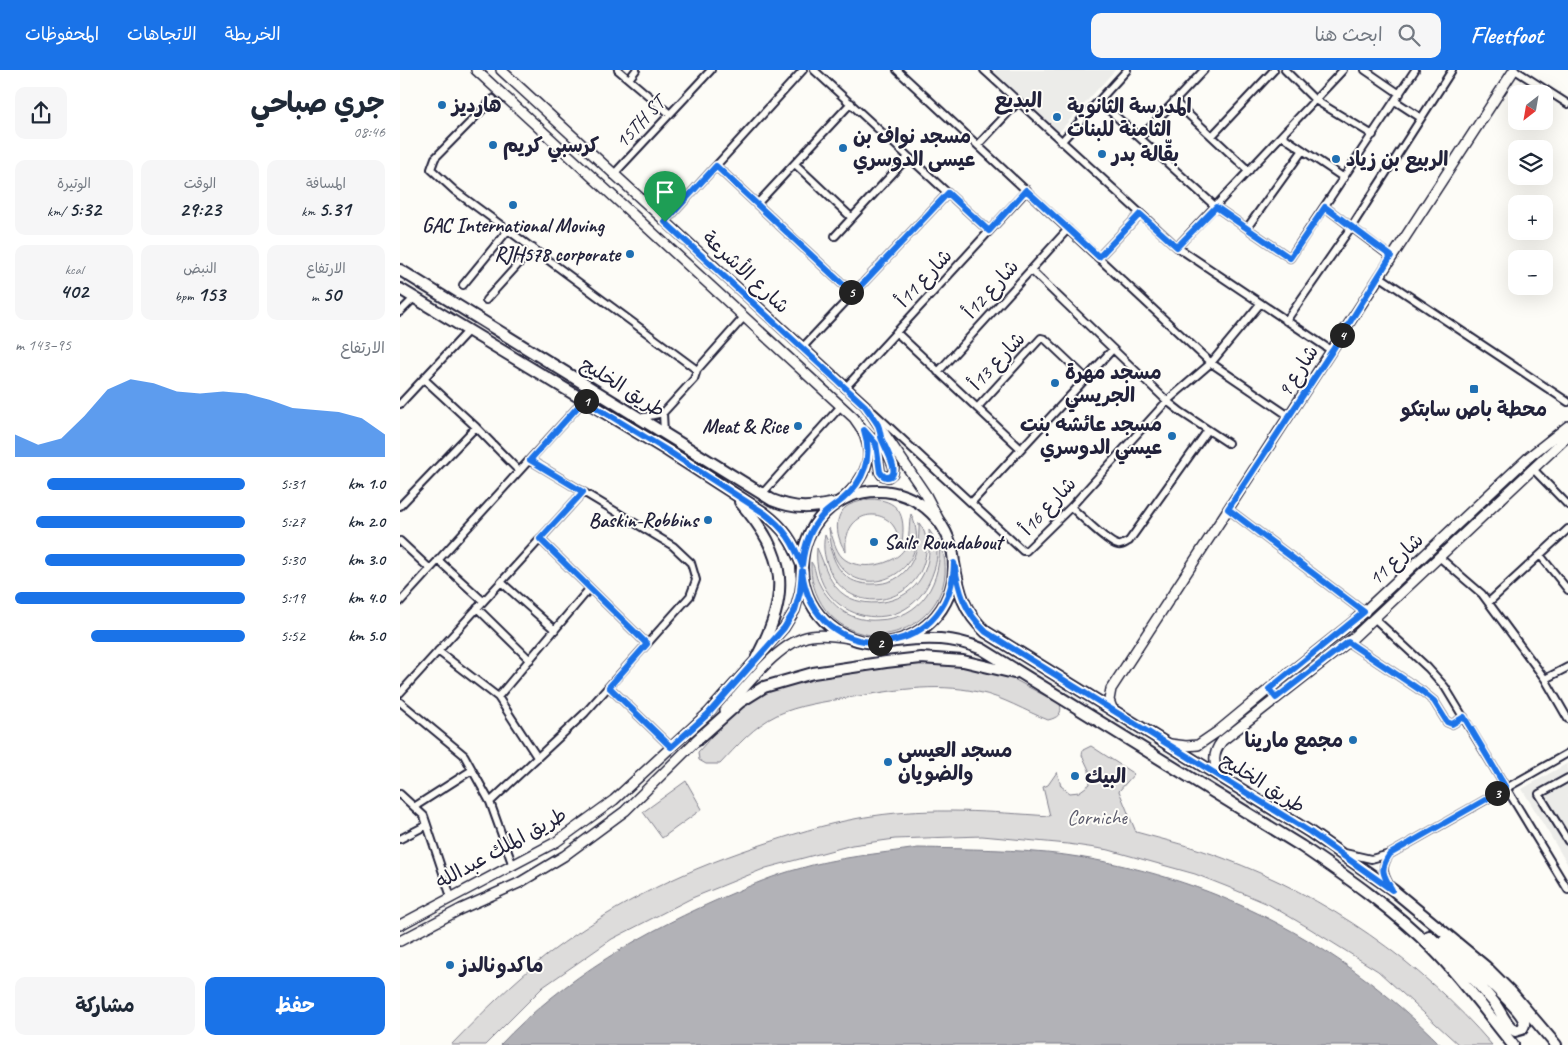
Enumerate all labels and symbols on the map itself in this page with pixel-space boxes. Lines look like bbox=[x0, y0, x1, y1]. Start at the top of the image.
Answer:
north arrow bbox=[1508, 85, 1552, 130]
district label: البديع bbox=[994, 87, 1042, 115]
street label: 15TH ST bbox=[610, 88, 673, 153]
place label: هارديز bbox=[450, 93, 502, 118]
place label: المدرسة الثانوية الثامنة للبنات bbox=[1067, 94, 1192, 142]
marker: هارديز bbox=[436, 99, 448, 111]
marker: المدرسة الثانوية الثامنة للبنات bbox=[1051, 111, 1063, 123]
place label: مسجد نواف بن عيسى الدوسري bbox=[853, 124, 975, 175]
place label: كرسبي كريم bbox=[503, 133, 599, 163]
marker: كرسبي كريم bbox=[487, 139, 499, 151]
place label: بقّالة بدر bbox=[1110, 139, 1179, 167]
marker: مسجد نواف بن عيسى الدوسري bbox=[837, 142, 849, 154]
place label: الربيع بن زياد bbox=[1346, 147, 1449, 173]
marker: بقّالة بدر bbox=[1096, 148, 1108, 160]
marker: الربيع بن زياد bbox=[1330, 153, 1342, 165]
pin bbox=[644, 171, 686, 222]
marker: GAC International Moving bbox=[507, 199, 519, 211]
place label: GAC International Moving bbox=[422, 213, 606, 238]
street label: شارع الأشرعة bbox=[696, 225, 796, 319]
place label: RJH578 corporate bbox=[494, 242, 622, 267]
street label: شارع 11أ bbox=[891, 243, 958, 313]
marker: RJH578 corporate bbox=[624, 248, 636, 260]
street label: شارع 12أ bbox=[958, 254, 1025, 324]
pin: 5 bbox=[838, 280, 864, 304]
pin: 4 bbox=[1330, 322, 1354, 348]
street label: شارع 13أ bbox=[964, 326, 1031, 396]
street label: شارع 9 bbox=[1272, 340, 1325, 402]
street label: طريق الخليج bbox=[576, 351, 670, 424]
place label: مسجد مهرة الجريسي bbox=[1065, 360, 1162, 413]
marker: مسجد مهرة الجريسي bbox=[1049, 377, 1061, 389]
marker: محطة باص سابتكو bbox=[1468, 383, 1480, 395]
pin: 1 bbox=[574, 388, 598, 414]
place label: محطة باص سابتكو bbox=[1399, 397, 1547, 422]
place label: مسجد عائشه بنت عيسي الدوسري bbox=[1020, 412, 1162, 465]
place label: Meat & Rice bbox=[702, 414, 789, 439]
marker: Meat & Rice bbox=[792, 420, 804, 432]
marker: مسجد عائشه بنت عيسي الدوسري bbox=[1166, 430, 1178, 442]
street label: شارع 16أ bbox=[1015, 471, 1082, 541]
place label: Baskin-Robbins bbox=[589, 508, 700, 533]
marker: Baskin-Robbins bbox=[702, 514, 714, 526]
street label: شارع 11 bbox=[1363, 527, 1429, 591]
place label: Sails Roundabout bbox=[884, 530, 1005, 555]
marker: Sails Roundabout bbox=[868, 536, 880, 548]
pin: 2 bbox=[868, 630, 892, 656]
place label: مجمع مارينا bbox=[1245, 728, 1343, 755]
marker: مجمع مارينا bbox=[1347, 734, 1359, 746]
place label: مسجد العيسى والضويان bbox=[898, 738, 1012, 786]
street label: طريق الخليج bbox=[1216, 747, 1310, 820]
marker: مسجد العيسى والضويان bbox=[882, 756, 894, 768]
place label: البيك bbox=[1085, 764, 1126, 789]
marker: البيك bbox=[1069, 770, 1081, 782]
pin: 3 bbox=[1484, 780, 1510, 806]
street label: طريق الملك عبدالله bbox=[431, 802, 571, 894]
park label: Corniche bbox=[1067, 805, 1128, 830]
place label: ماكدونالدز bbox=[458, 953, 544, 979]
marker: ماكدونالدز bbox=[444, 959, 456, 971]

